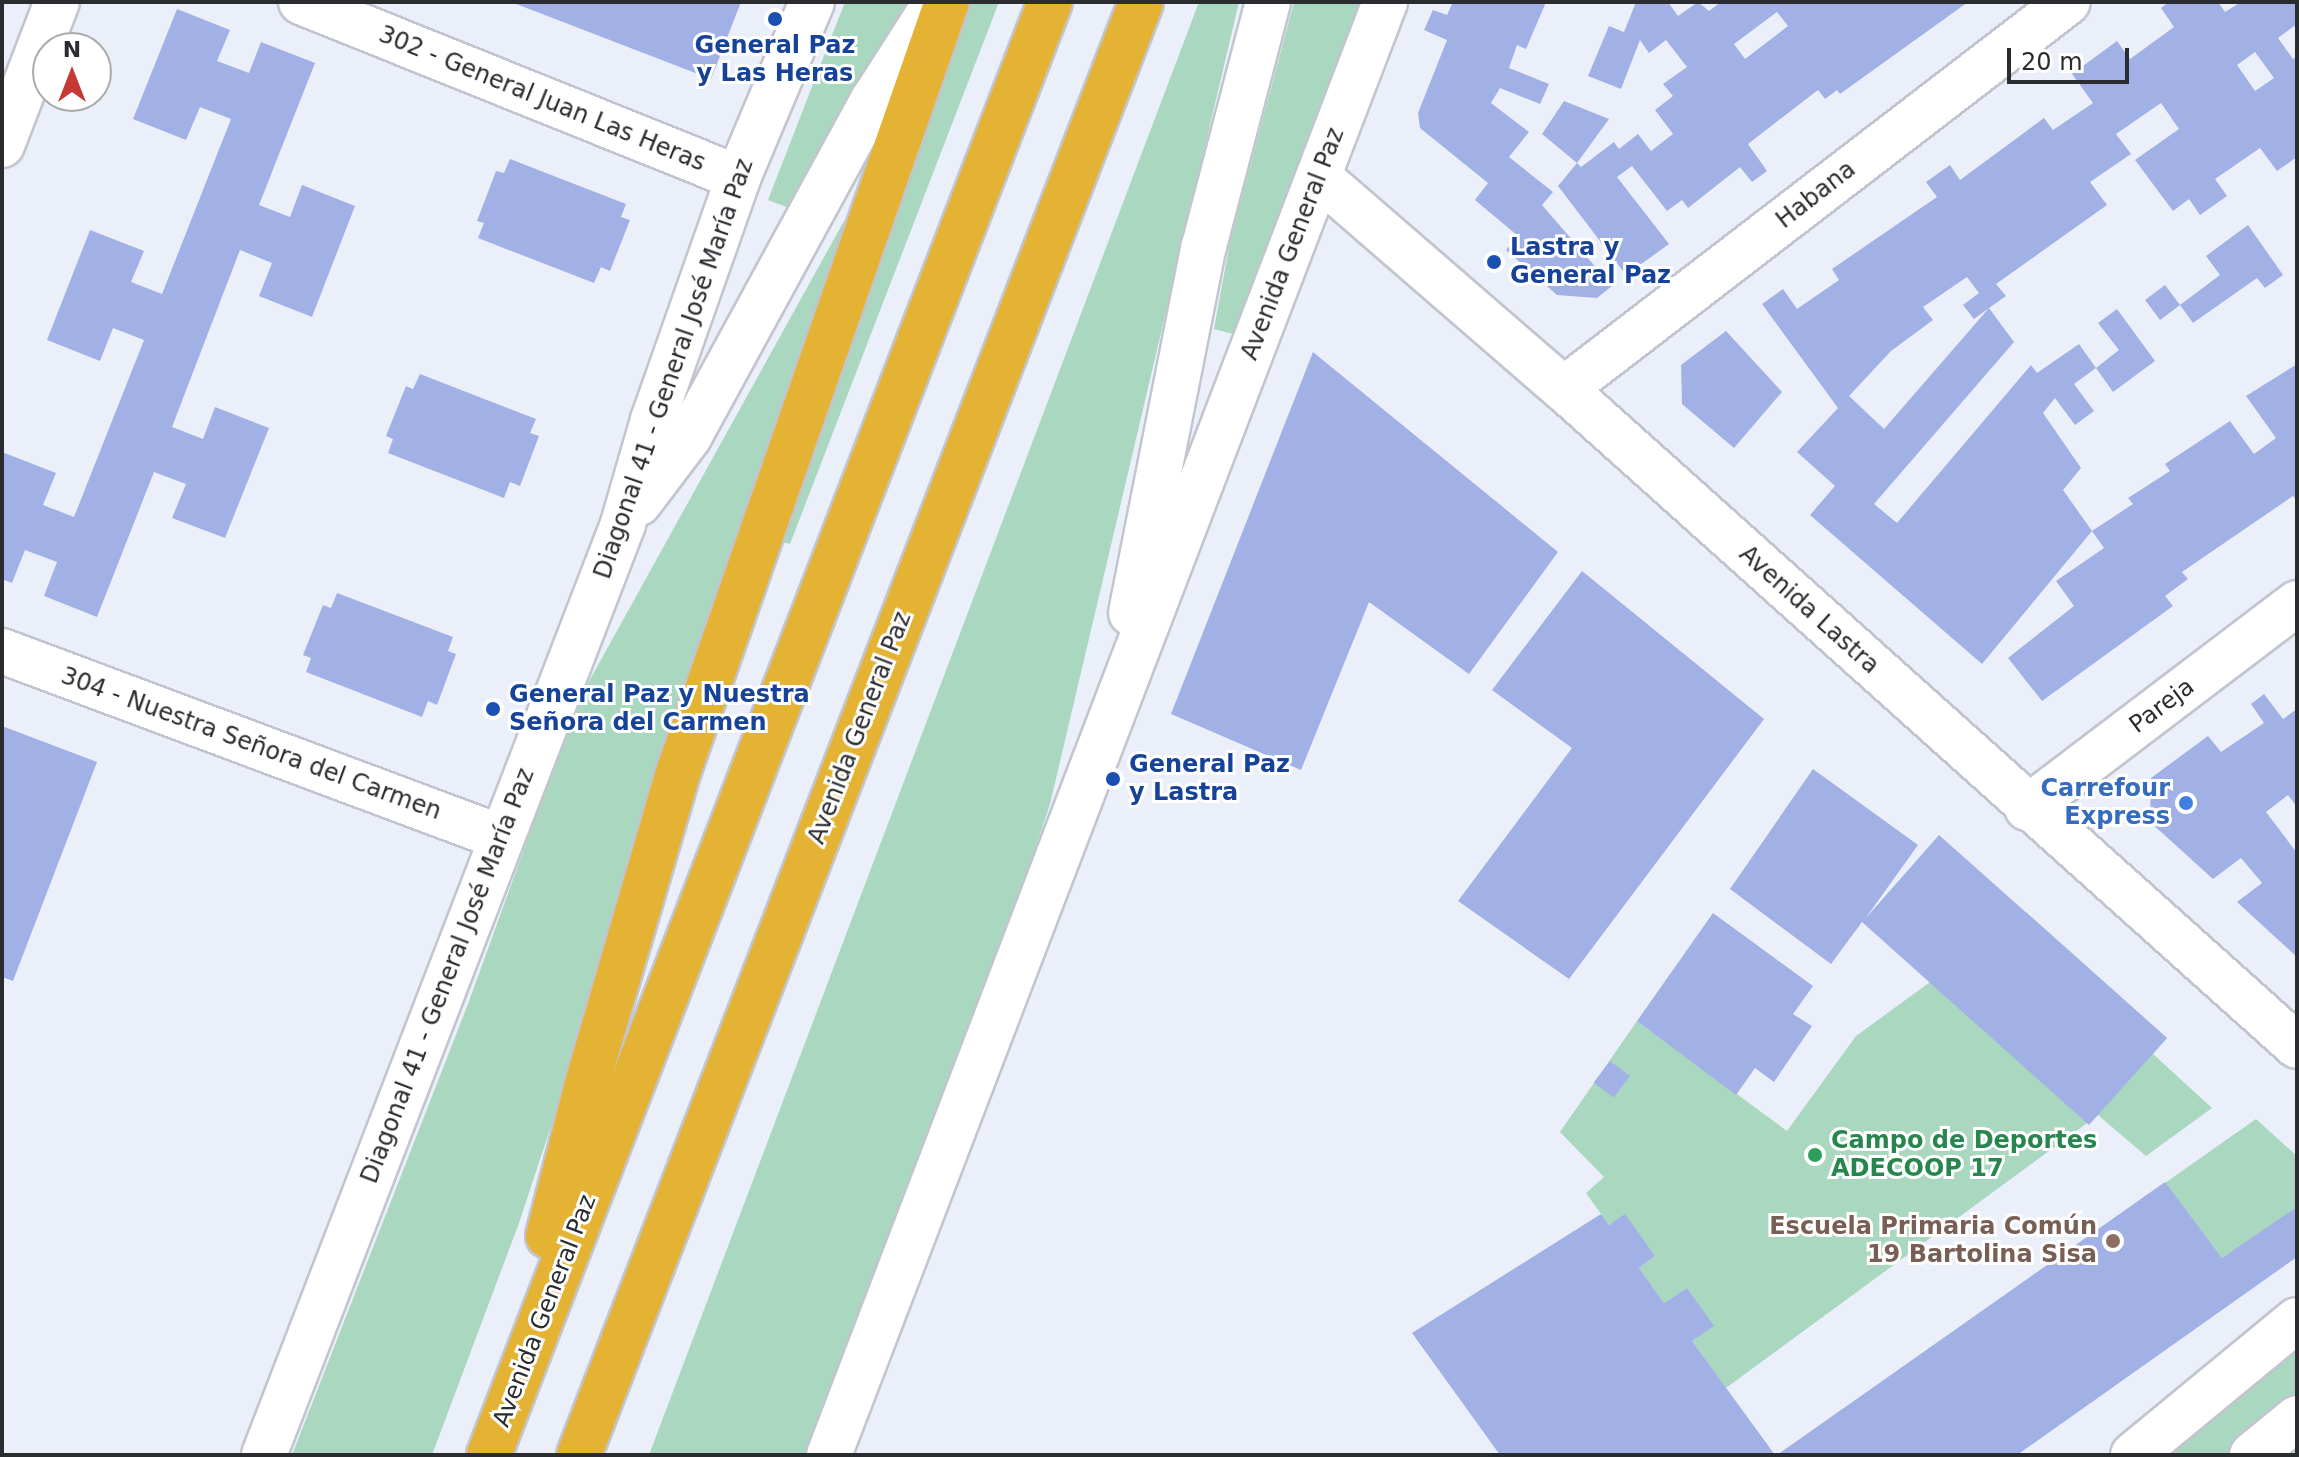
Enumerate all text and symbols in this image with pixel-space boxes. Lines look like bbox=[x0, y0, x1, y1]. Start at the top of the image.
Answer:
marker: General Paz y Las Heras bbox=[766, 10, 784, 28]
street label: 302 - General Juan Las Heras bbox=[374, 20, 710, 178]
north arrow bbox=[32, 32, 112, 112]
place label: General Paz y Las Heras bbox=[694, 32, 856, 88]
scale bar bbox=[2011, 32, 2133, 82]
text: N bbox=[63, 37, 81, 62]
text: 20 m bbox=[2021, 48, 2083, 76]
street label: Avenida General Paz bbox=[1235, 124, 1351, 364]
street label: Diagonal 41 - General José María Paz bbox=[588, 155, 760, 583]
street label: Habana bbox=[1771, 155, 1861, 235]
place label: Lastra y General Paz bbox=[1510, 234, 1671, 290]
marker: Lastra y General Paz bbox=[1485, 253, 1503, 271]
street label: Avenida Lastra bbox=[1733, 540, 1885, 680]
street label: Avenida General Paz bbox=[802, 608, 918, 848]
street label: 304 - Nuestra Señora del Carmen bbox=[57, 662, 445, 826]
street label: Pareja bbox=[2124, 672, 2200, 740]
place label: General Paz y Nuestra Señora del Carmen bbox=[509, 681, 810, 737]
marker: General Paz y Nuestra Señora del Carmen bbox=[484, 700, 502, 718]
place label: General Paz y Lastra bbox=[1129, 751, 1290, 807]
street label: Diagonal 41 - General José María Paz bbox=[355, 764, 541, 1188]
marker: General Paz y Lastra bbox=[1104, 770, 1122, 788]
place label: Carrefour Express bbox=[2040, 775, 2170, 831]
marker: Carrefour Express bbox=[2177, 794, 2195, 812]
place label: Campo de Deportes ADECOOP 17 bbox=[1831, 1127, 2097, 1183]
marker: Campo de Deportes ADECOOP 17 bbox=[1806, 1146, 1824, 1164]
street label: Avenida General Paz bbox=[487, 1191, 603, 1431]
place label: Escuela Primaria Común 19 Bartolina Sisa bbox=[1769, 1213, 2097, 1269]
marker: Escuela Primaria Común 19 Bartolina Sisa bbox=[2104, 1232, 2122, 1250]

